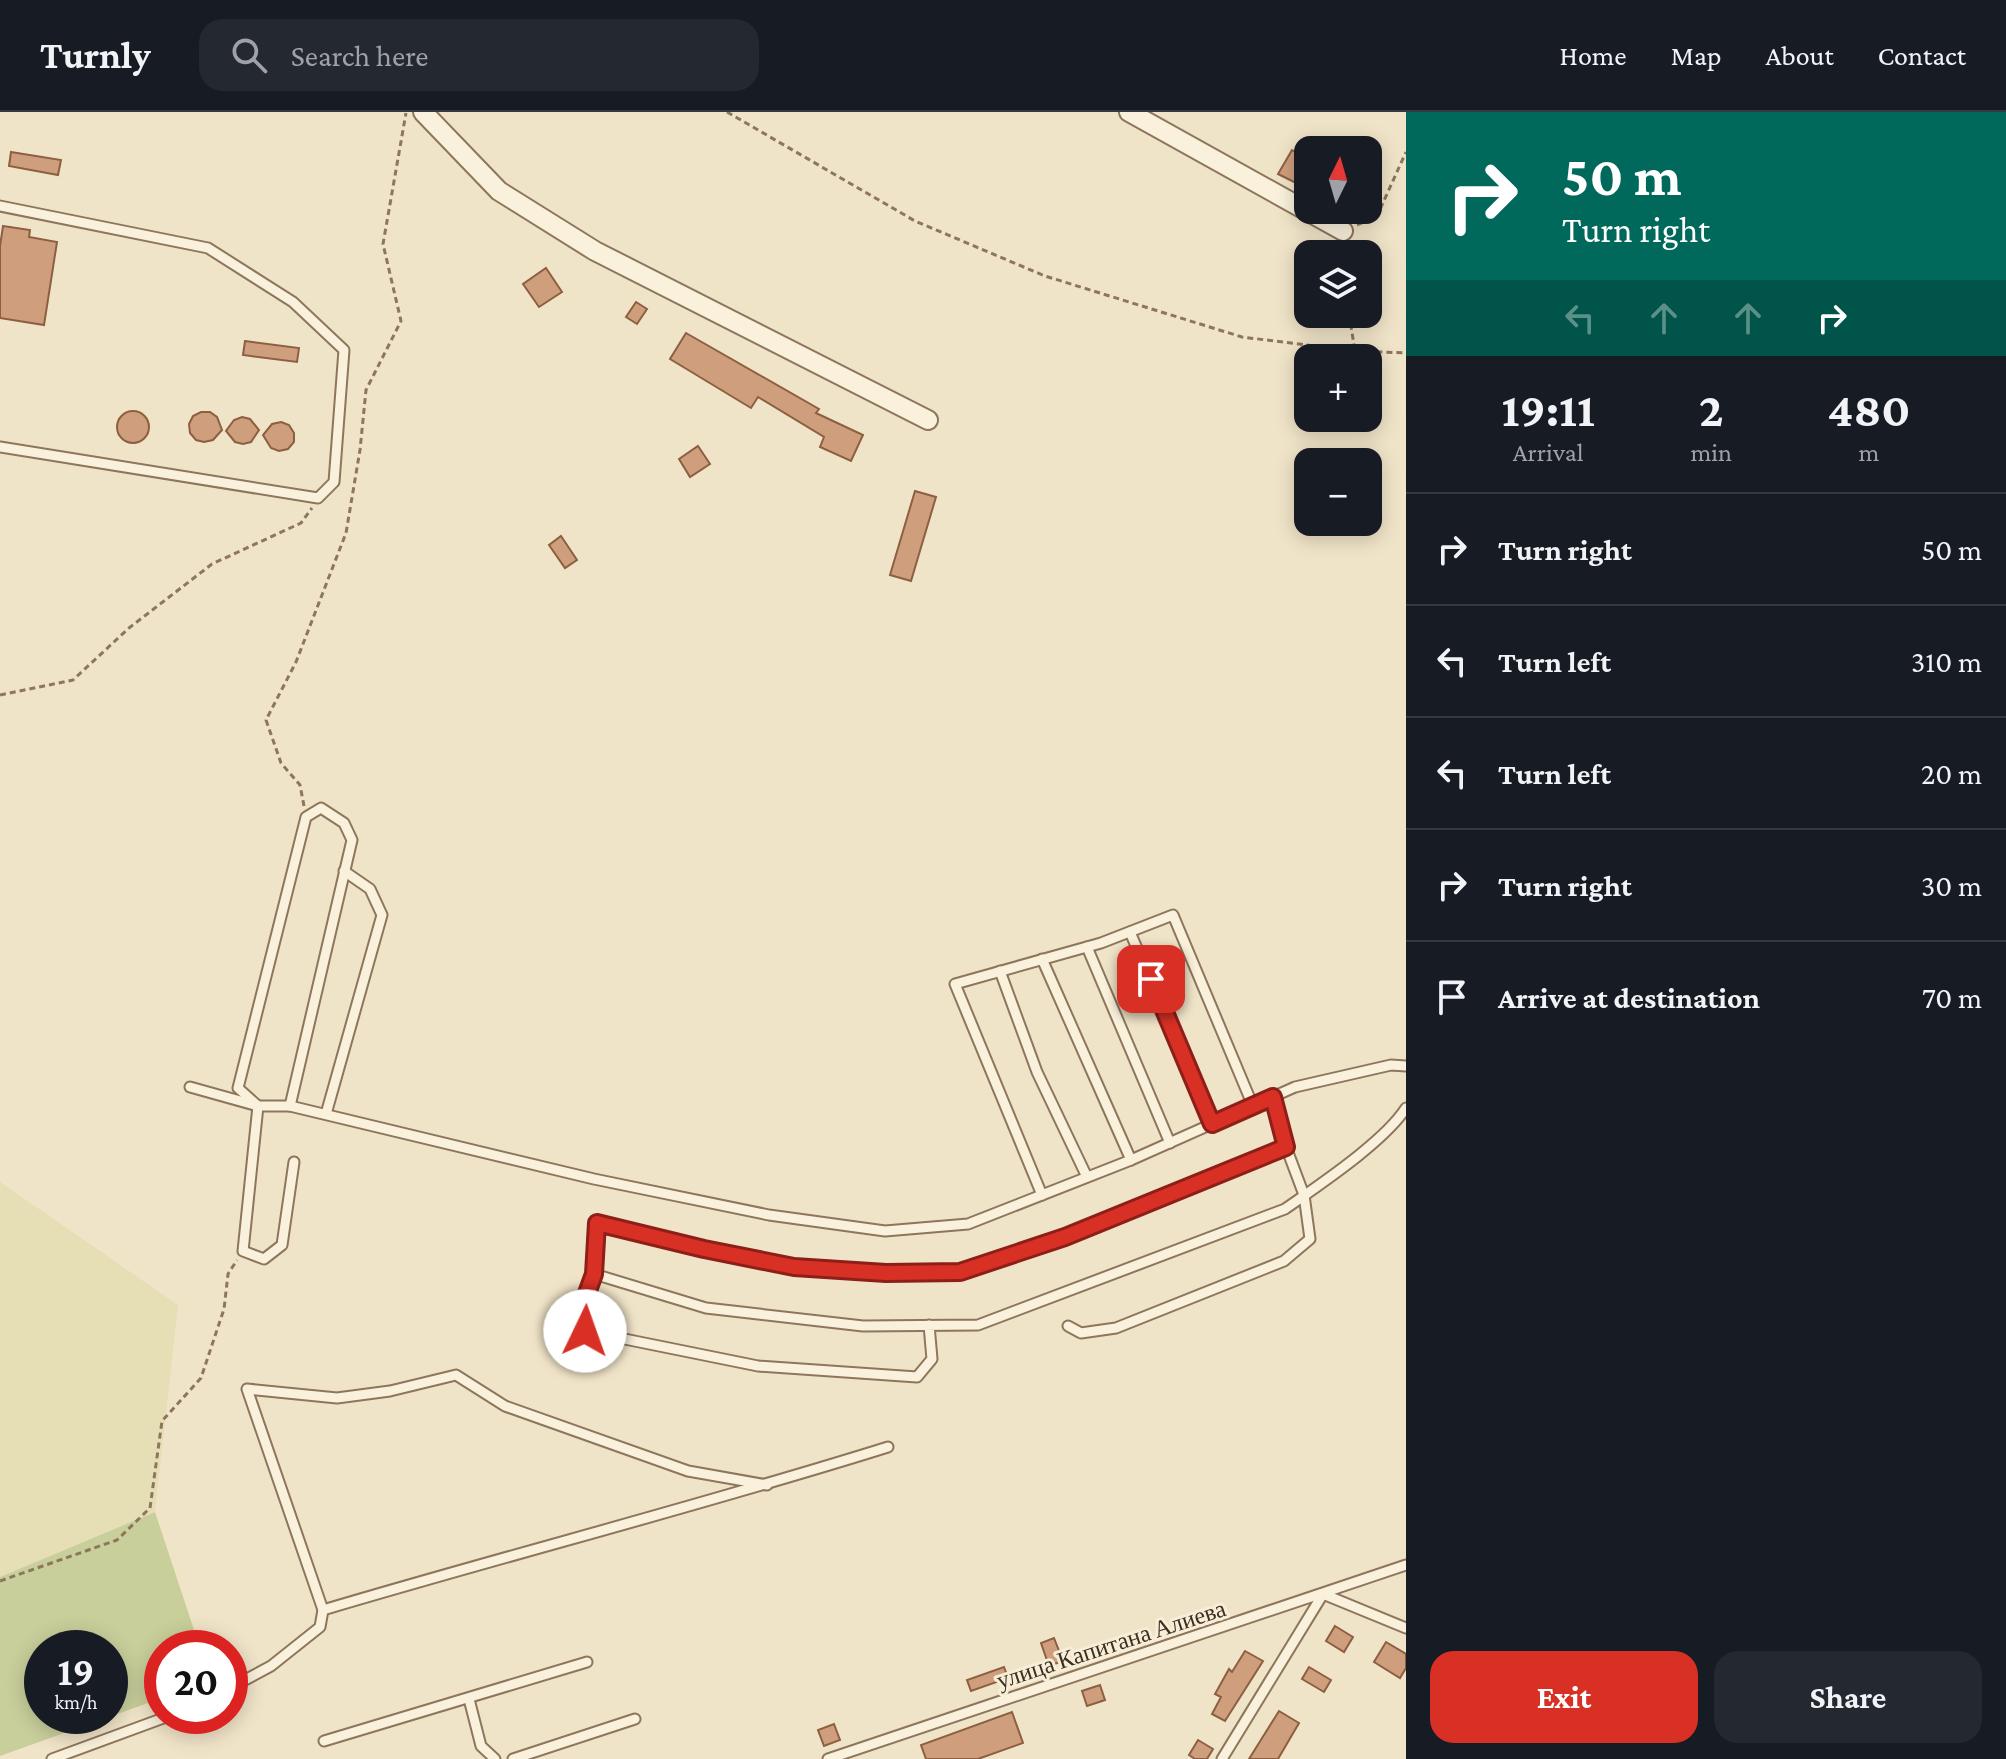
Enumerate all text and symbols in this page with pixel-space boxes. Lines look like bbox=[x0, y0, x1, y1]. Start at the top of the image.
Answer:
search box bbox=[199, 19, 759, 91]
icon: search bbox=[227, 33, 271, 77]
text: Turnly bbox=[40, 34, 151, 76]
text: Search here bbox=[291, 39, 428, 72]
text: Home bbox=[1560, 40, 1627, 71]
text: Map bbox=[1671, 40, 1722, 71]
text: About bbox=[1766, 40, 1834, 71]
text: Contact bbox=[1878, 40, 1966, 71]
north arrow bbox=[1294, 136, 1382, 224]
map controls bbox=[1294, 136, 1382, 536]
icon: right bbox=[1430, 144, 1534, 248]
text: 50 m bbox=[1562, 145, 1682, 207]
text: Turn right bbox=[1562, 210, 1710, 250]
button: layers bbox=[1294, 240, 1382, 328]
icon: left bbox=[1558, 296, 1602, 340]
icon: ahead bbox=[1642, 296, 1686, 340]
icon: ahead bbox=[1726, 296, 1770, 340]
icon: right bbox=[1810, 296, 1854, 340]
button: + bbox=[1294, 344, 1382, 432]
text: 19:11 bbox=[1501, 383, 1595, 436]
text: 2 bbox=[1699, 383, 1723, 436]
text: 480 bbox=[1828, 383, 1911, 436]
text: Arrival bbox=[1513, 438, 1584, 467]
text: min bbox=[1690, 438, 1732, 467]
text: m bbox=[1859, 438, 1879, 467]
button: − bbox=[1294, 448, 1382, 536]
icon: right bbox=[1430, 527, 1474, 571]
text: Turn right bbox=[1498, 533, 1632, 566]
text: 50 m bbox=[1921, 533, 1982, 566]
icon: left bbox=[1430, 639, 1474, 683]
text: Turn left bbox=[1498, 645, 1611, 678]
text: 310 m bbox=[1911, 645, 1982, 678]
icon: left bbox=[1430, 751, 1474, 795]
text: Turn left bbox=[1498, 757, 1611, 790]
text: 20 m bbox=[1921, 757, 1982, 790]
icon: right bbox=[1430, 863, 1474, 907]
text: Turn right bbox=[1498, 869, 1632, 902]
text: 30 m bbox=[1921, 869, 1982, 902]
pin bbox=[1117, 945, 1185, 1013]
icon: arrive bbox=[1129, 957, 1173, 1001]
icon: arrive bbox=[1430, 975, 1474, 1019]
text: Arrive at destination bbox=[1498, 981, 1760, 1014]
text: 70 m bbox=[1922, 981, 1982, 1014]
position arrow bbox=[543, 1289, 627, 1373]
street label: улица Капитана Алиева bbox=[993, 1594, 1229, 1694]
speed limit sign: 20 bbox=[144, 1630, 248, 1734]
text: 19 bbox=[58, 1649, 94, 1694]
button: Exit bbox=[1430, 1651, 1698, 1743]
button: Share bbox=[1714, 1651, 1982, 1743]
text: km/h bbox=[54, 1691, 98, 1713]

